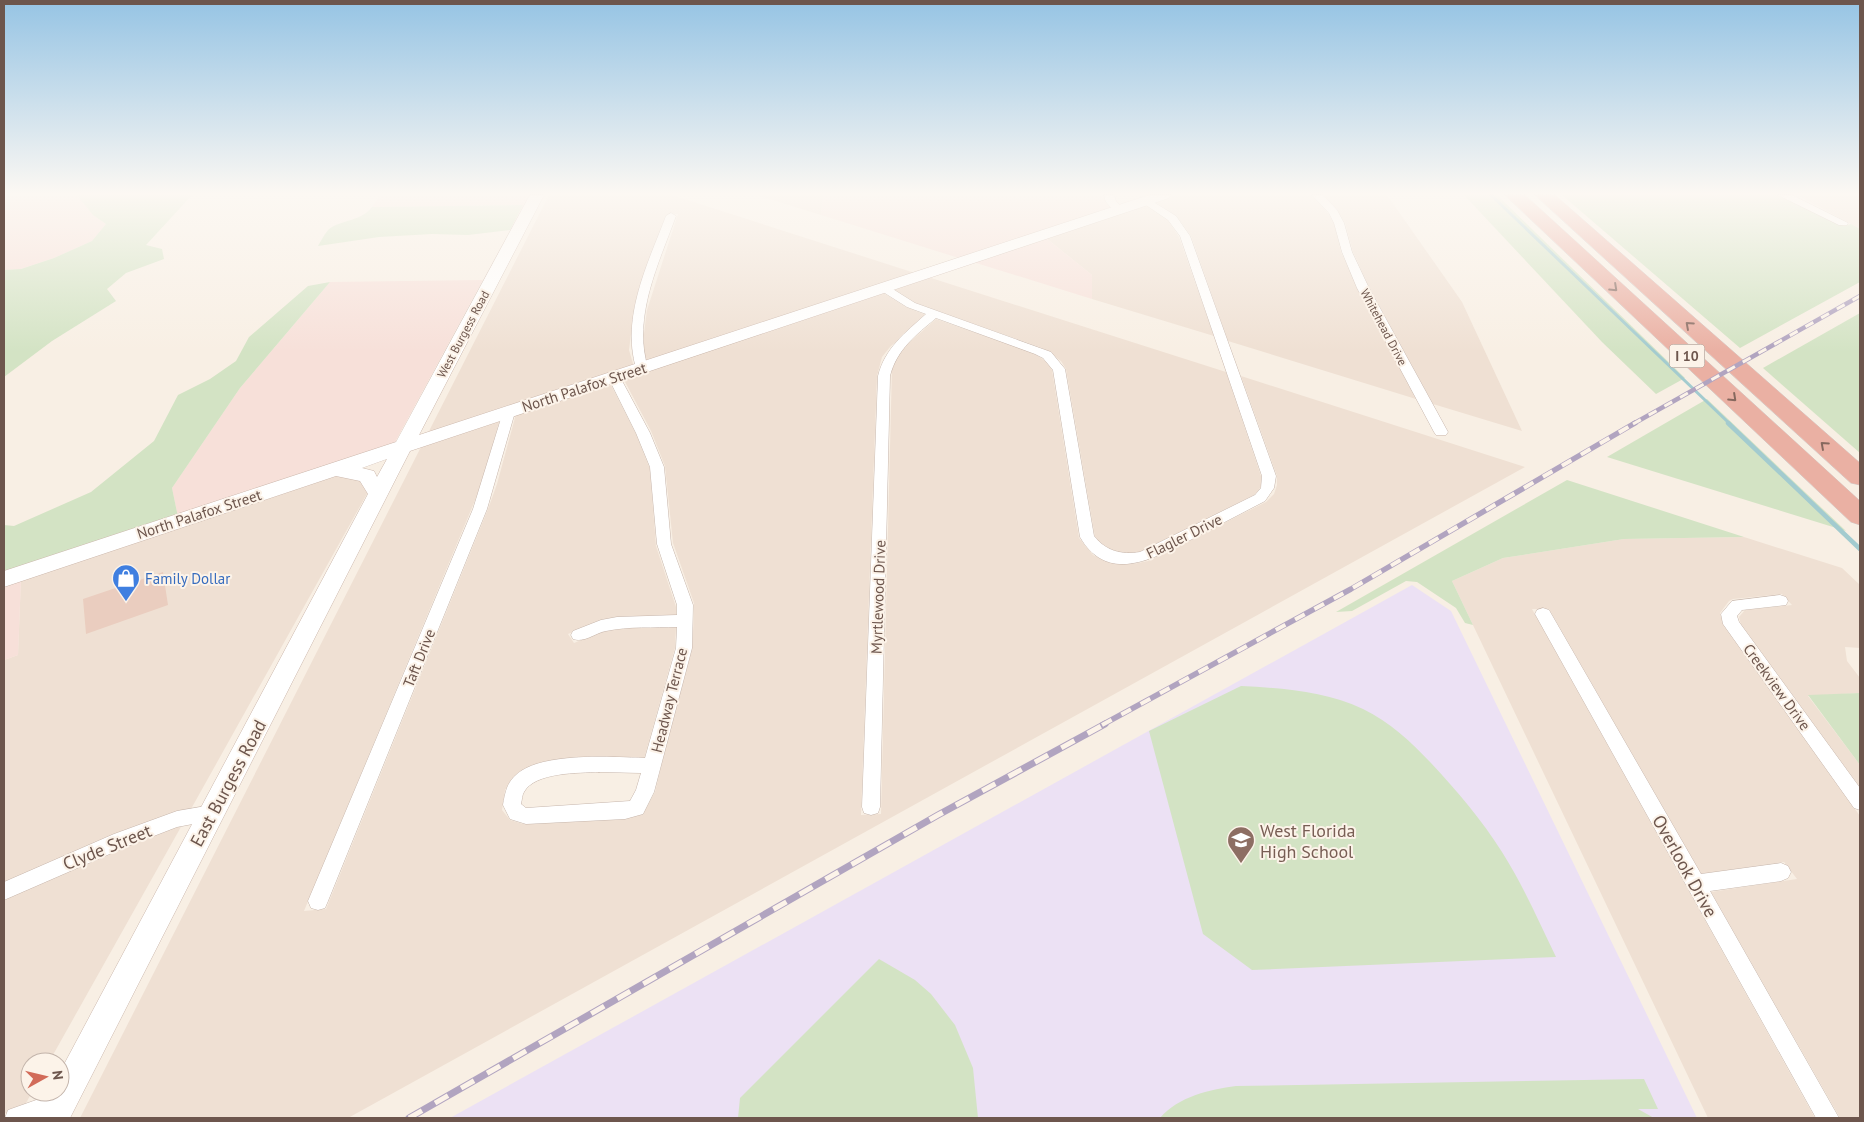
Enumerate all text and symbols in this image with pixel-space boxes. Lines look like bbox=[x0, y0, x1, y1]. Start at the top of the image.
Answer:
one-way arrow bbox=[1608, 282, 1617, 291]
street label: Whitehead Drive bbox=[1357, 286, 1411, 368]
street label: West Burgess Road bbox=[434, 288, 492, 380]
one-way arrow bbox=[1686, 322, 1695, 331]
road number: I 10 bbox=[1670, 344, 1704, 368]
street label: North Palafox Street bbox=[519, 358, 649, 416]
one-way arrow bbox=[1727, 392, 1736, 401]
one-way arrow bbox=[1820, 441, 1829, 450]
street label: North Palafox Street bbox=[134, 485, 264, 543]
street label: Flagler Drive bbox=[1143, 509, 1225, 563]
street label: Myrtlewood Drive bbox=[867, 540, 889, 654]
shop icon: Family Dollar bbox=[111, 563, 141, 602]
place label: Family Dollar bbox=[145, 569, 230, 588]
street label: Taft Drive bbox=[399, 626, 439, 690]
street label: Creekview Drive bbox=[1739, 640, 1815, 734]
street label: Headway Terrace bbox=[647, 646, 691, 754]
street label: East Burgess Road bbox=[185, 716, 271, 850]
street label: Overlook Drive bbox=[1647, 811, 1723, 921]
street label: Clyde Street bbox=[59, 819, 155, 875]
place label: West Florida High School bbox=[1260, 819, 1356, 863]
school or university icon: West Florida High School bbox=[1226, 825, 1256, 864]
north arrow bbox=[20, 1052, 70, 1102]
text: N bbox=[48, 1069, 67, 1081]

